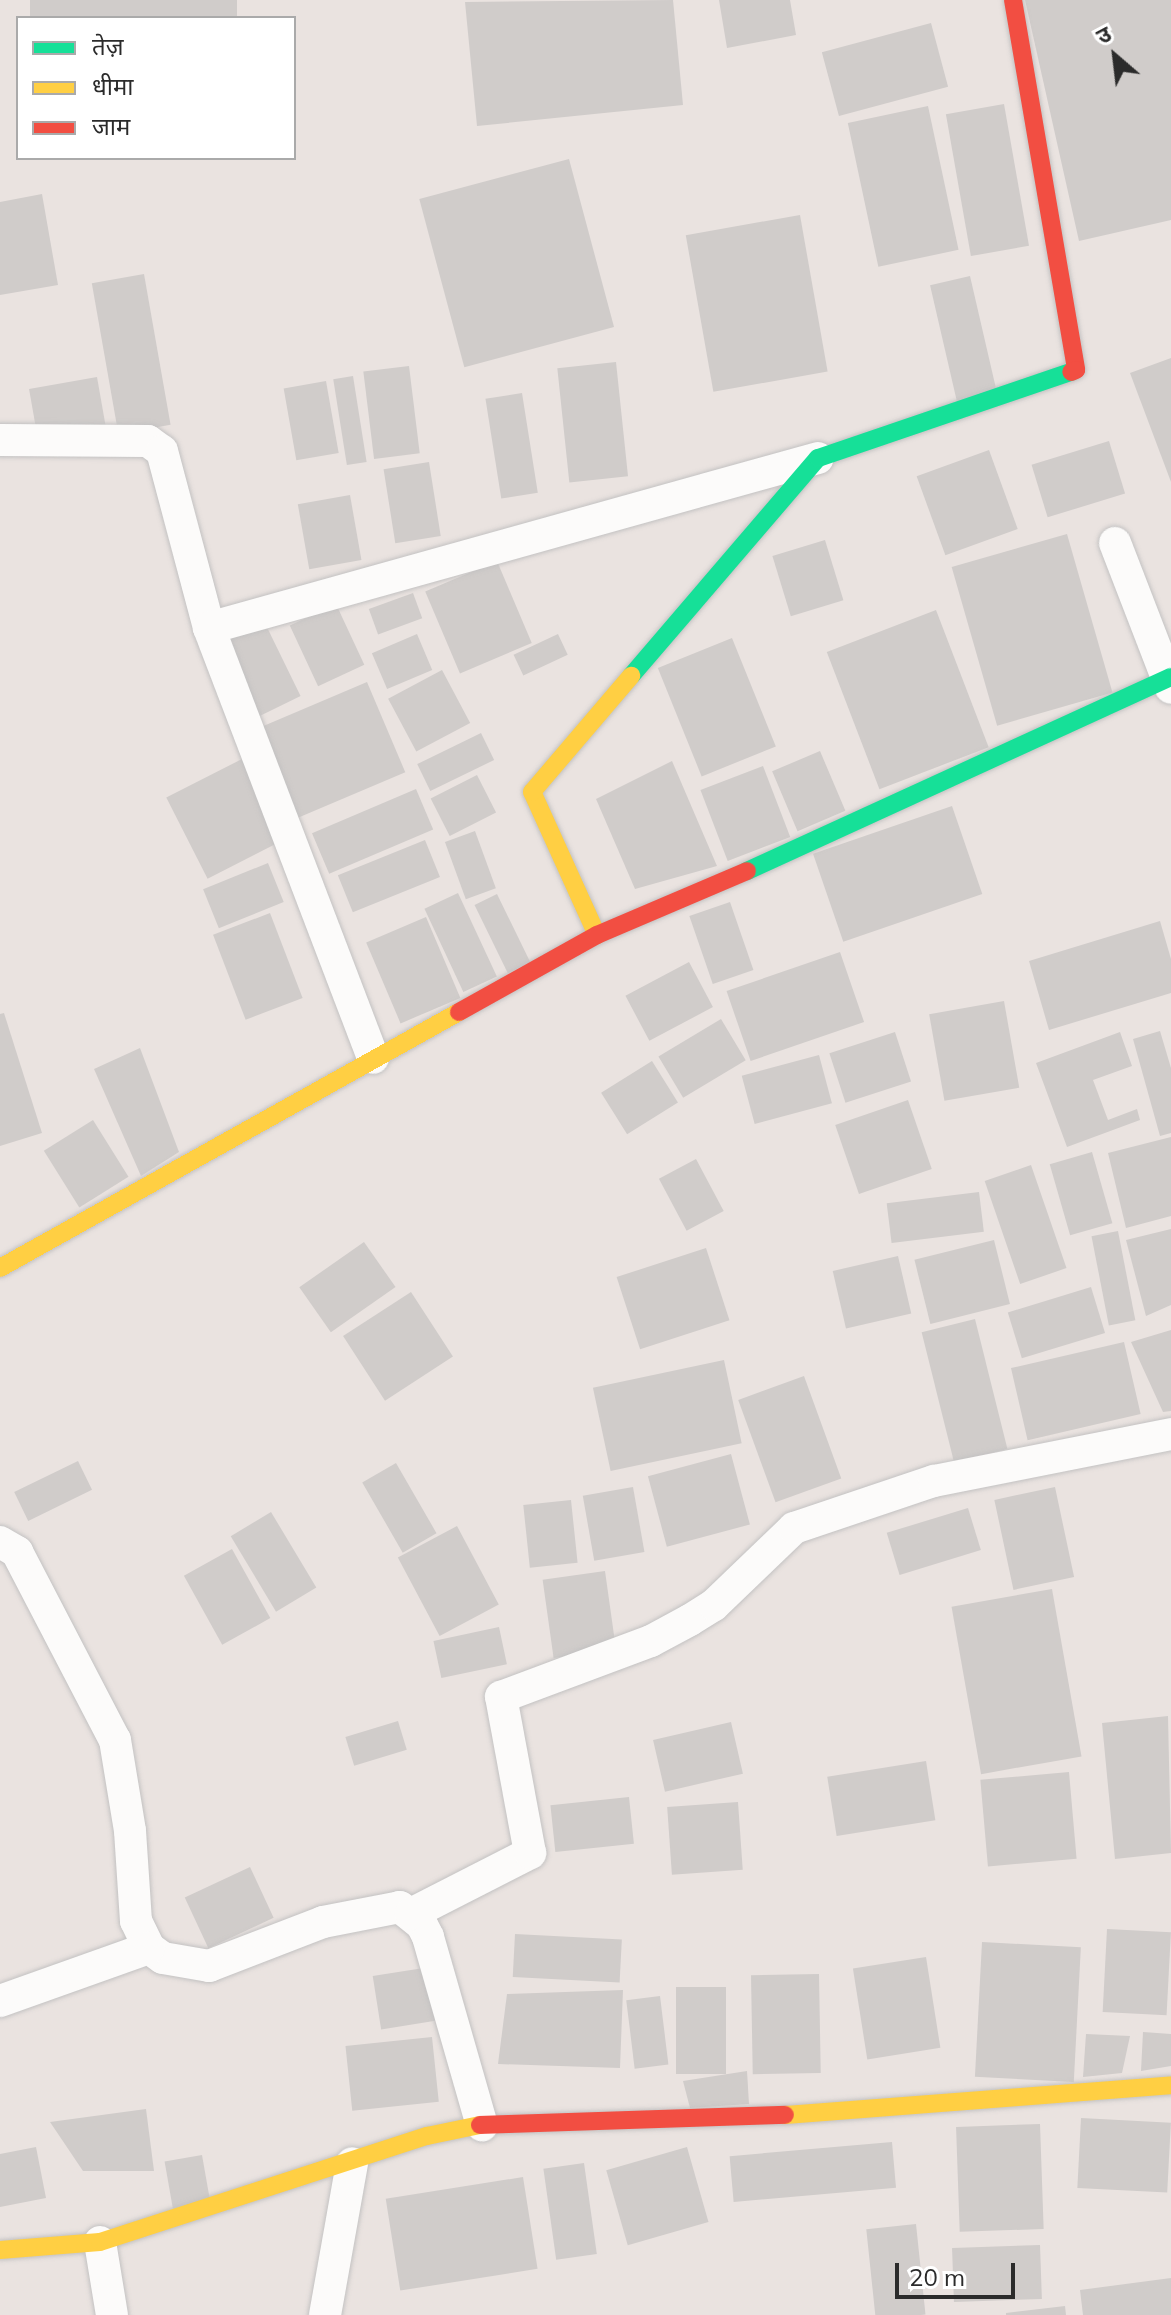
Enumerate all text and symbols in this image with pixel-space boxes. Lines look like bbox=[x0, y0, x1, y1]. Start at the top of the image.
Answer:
legend bbox=[16, 16, 296, 160]
north arrow bbox=[1075, 16, 1155, 96]
text: उ bbox=[1091, 19, 1116, 50]
text: तेज़ bbox=[92, 31, 124, 61]
text: धीमा bbox=[92, 71, 134, 101]
text: जाम bbox=[92, 111, 130, 141]
scale bar bbox=[899, 2247, 1019, 2297]
text: 20 m bbox=[909, 2262, 965, 2292]

